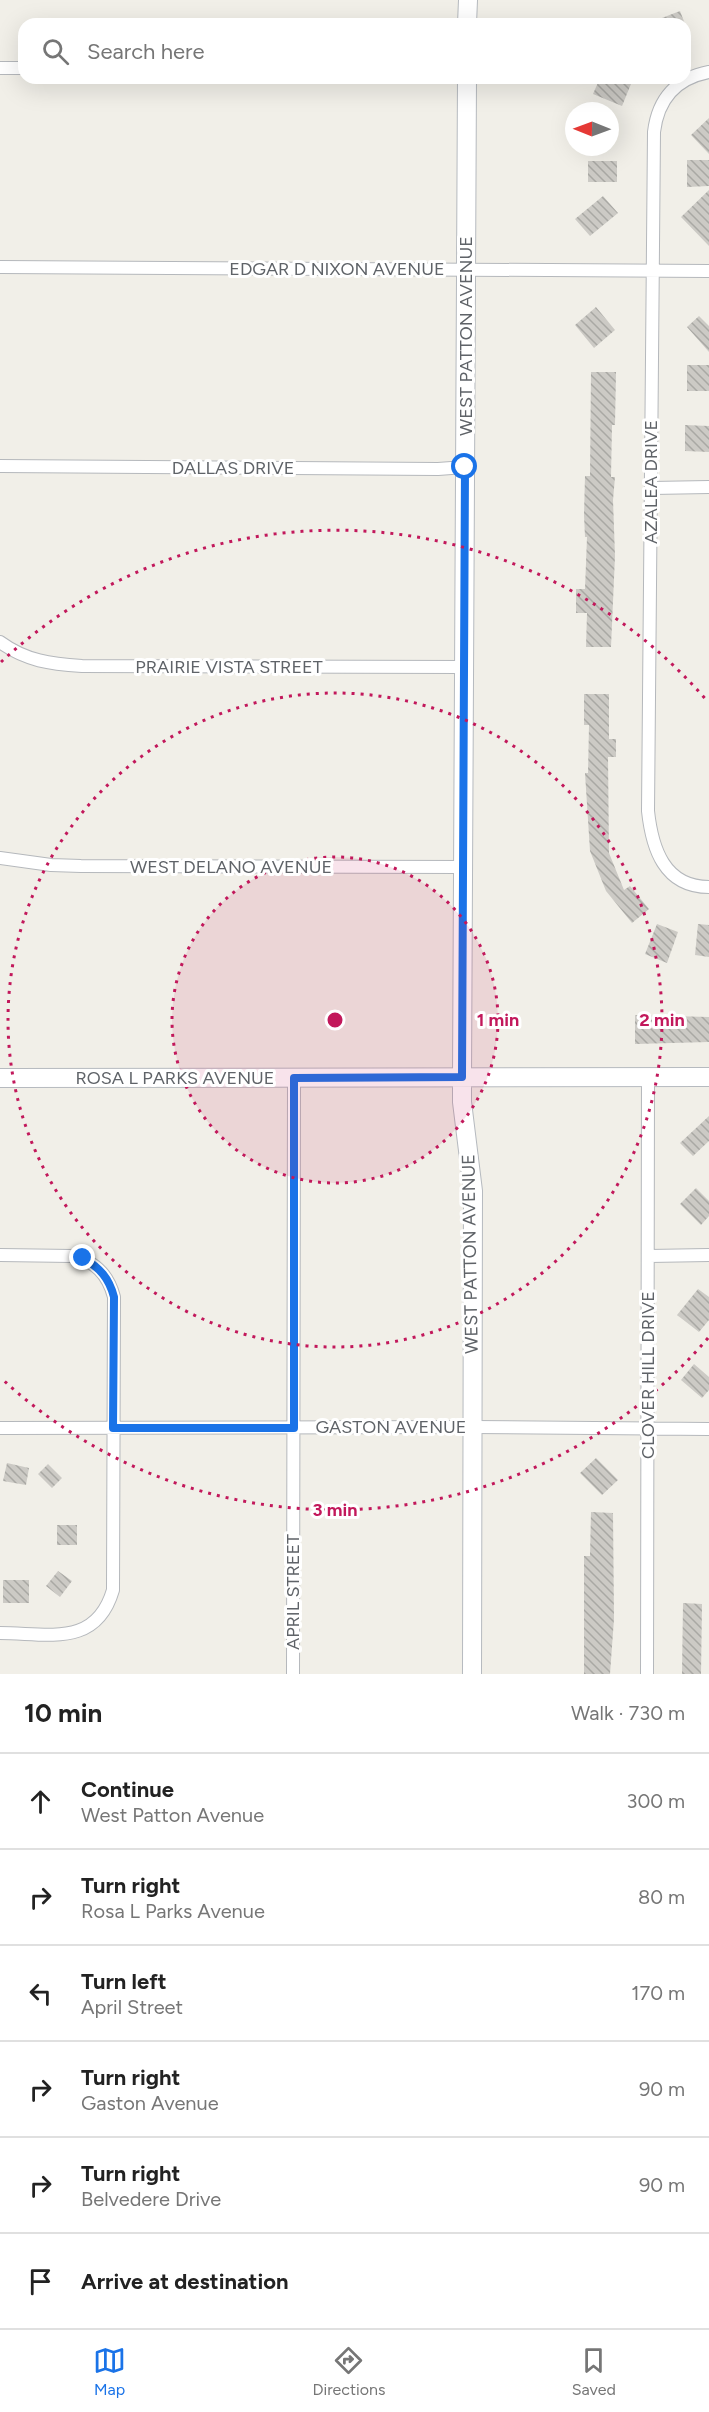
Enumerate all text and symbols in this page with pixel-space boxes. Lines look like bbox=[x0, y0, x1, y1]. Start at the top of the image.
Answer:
search box bbox=[18, 18, 691, 84]
icon: search bbox=[39, 35, 72, 68]
text: Search here bbox=[87, 38, 205, 65]
north arrow bbox=[565, 102, 619, 156]
street label: WEST PATTON AVENUE bbox=[455, 236, 477, 436]
street label: EDGAR D NIXON AVENUE bbox=[229, 258, 445, 280]
street label: AZALEA DRIVE bbox=[640, 420, 662, 544]
route start bbox=[451, 453, 477, 479]
street label: DALLAS DRIVE bbox=[172, 457, 294, 479]
street label: PRAIRIE VISTA STREET bbox=[135, 656, 323, 678]
street label: WEST DELANO AVENUE bbox=[130, 856, 332, 878]
text: 1 min bbox=[477, 1009, 519, 1031]
text: 2 min bbox=[639, 1009, 685, 1031]
centre of rings bbox=[325, 1010, 345, 1030]
street label: ROSA L PARKS AVENUE bbox=[76, 1067, 274, 1089]
street label: WEST PATTON AVENUE bbox=[457, 1154, 483, 1354]
route end bbox=[69, 1244, 95, 1270]
street label: CLOVER HILL DRIVE bbox=[637, 1291, 659, 1459]
street label: GASTON AVENUE bbox=[316, 1416, 466, 1438]
text: 3 min bbox=[313, 1499, 357, 1521]
street label: APRIL STREET bbox=[282, 1534, 304, 1650]
text: 10 min bbox=[24, 1697, 102, 1729]
text: Walk · 730 m bbox=[571, 1701, 685, 1725]
text: Continue bbox=[81, 1776, 174, 1803]
icon: ahead bbox=[24, 1785, 57, 1818]
text: 300 m bbox=[627, 1789, 685, 1813]
text: West Patton Avenue bbox=[81, 1803, 264, 1827]
text: Turn right bbox=[81, 1872, 180, 1899]
icon: right bbox=[24, 1881, 57, 1914]
text: 80 m bbox=[638, 1885, 685, 1909]
text: Rosa L Parks Avenue bbox=[81, 1899, 265, 1923]
text: Turn left bbox=[81, 1968, 167, 1995]
icon: left bbox=[24, 1977, 57, 2010]
text: 170 m bbox=[631, 1981, 685, 2005]
text: April Street bbox=[81, 1995, 183, 2019]
text: Turn right bbox=[81, 2064, 180, 2091]
icon: right bbox=[24, 2073, 57, 2106]
text: 90 m bbox=[639, 2077, 685, 2101]
text: Gaston Avenue bbox=[81, 2091, 219, 2115]
text: Turn right bbox=[81, 2160, 180, 2187]
icon: right bbox=[24, 2169, 57, 2202]
text: 90 m bbox=[639, 2173, 685, 2197]
text: Belvedere Drive bbox=[81, 2187, 221, 2211]
icon: arrive bbox=[24, 2265, 57, 2298]
text: Arrive at destination bbox=[81, 2268, 289, 2295]
tab: Map bbox=[93, 2344, 126, 2399]
tab: Directions bbox=[312, 2344, 385, 2399]
tab: Saved bbox=[572, 2344, 616, 2399]

